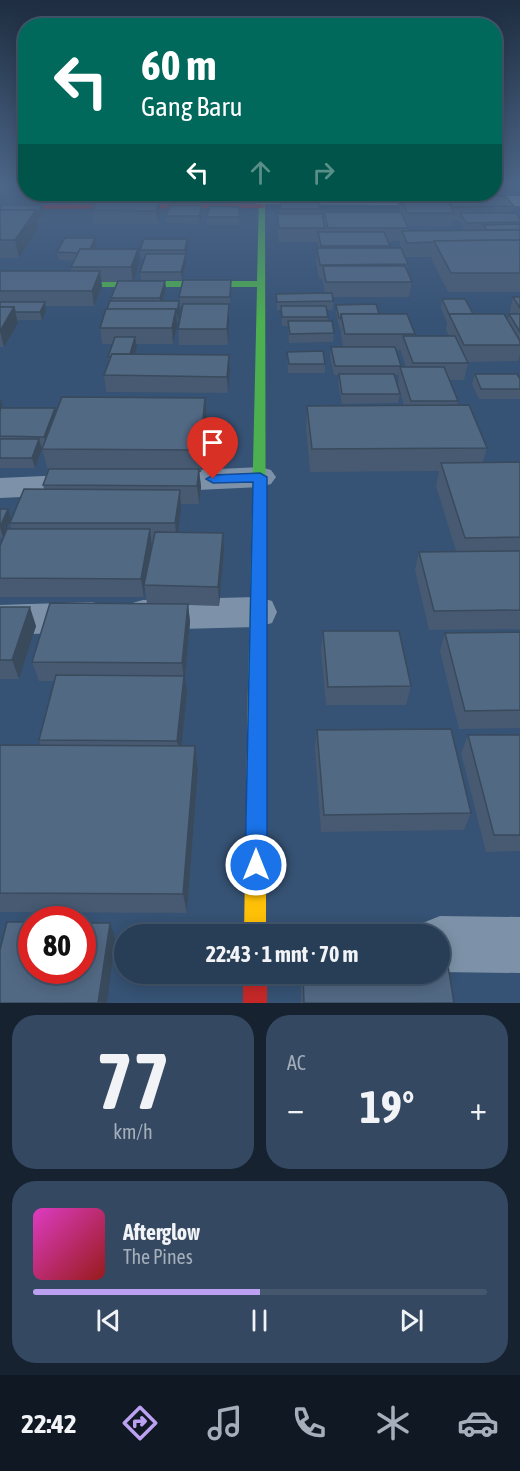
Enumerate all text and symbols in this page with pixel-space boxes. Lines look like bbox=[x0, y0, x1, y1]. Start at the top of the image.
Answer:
text: 60 m bbox=[141, 41, 216, 89]
icon: left bbox=[42, 42, 120, 120]
text: Gang Baru bbox=[141, 91, 243, 122]
icon: left bbox=[181, 156, 214, 189]
icon: ahead bbox=[244, 156, 277, 189]
icon: right bbox=[307, 156, 340, 189]
pin bbox=[187, 417, 238, 479]
icon: arrive bbox=[196, 426, 229, 459]
position arrow bbox=[224, 833, 288, 897]
speed limit sign: 80 bbox=[18, 906, 96, 984]
text: 22:43 · 1 mnt · 70 m bbox=[206, 941, 358, 967]
text: 77 bbox=[96, 1036, 170, 1126]
text: AC bbox=[287, 1051, 306, 1074]
text: 19° bbox=[360, 1081, 414, 1133]
text: − bbox=[287, 1089, 304, 1127]
text: + bbox=[470, 1089, 487, 1127]
text: km/h bbox=[113, 1120, 153, 1143]
text: Afterglow bbox=[123, 1219, 200, 1245]
text: The Pines bbox=[123, 1245, 193, 1268]
icon: previous bbox=[92, 1304, 125, 1337]
icon: pause bbox=[243, 1304, 276, 1337]
icon: next bbox=[395, 1304, 428, 1337]
icon: directions bbox=[119, 1402, 161, 1444]
icon: music bbox=[204, 1402, 246, 1444]
icon: phone bbox=[288, 1402, 330, 1444]
icon: climate bbox=[372, 1402, 414, 1444]
icon: car bbox=[457, 1402, 499, 1444]
text: 22:42 bbox=[21, 1408, 77, 1439]

